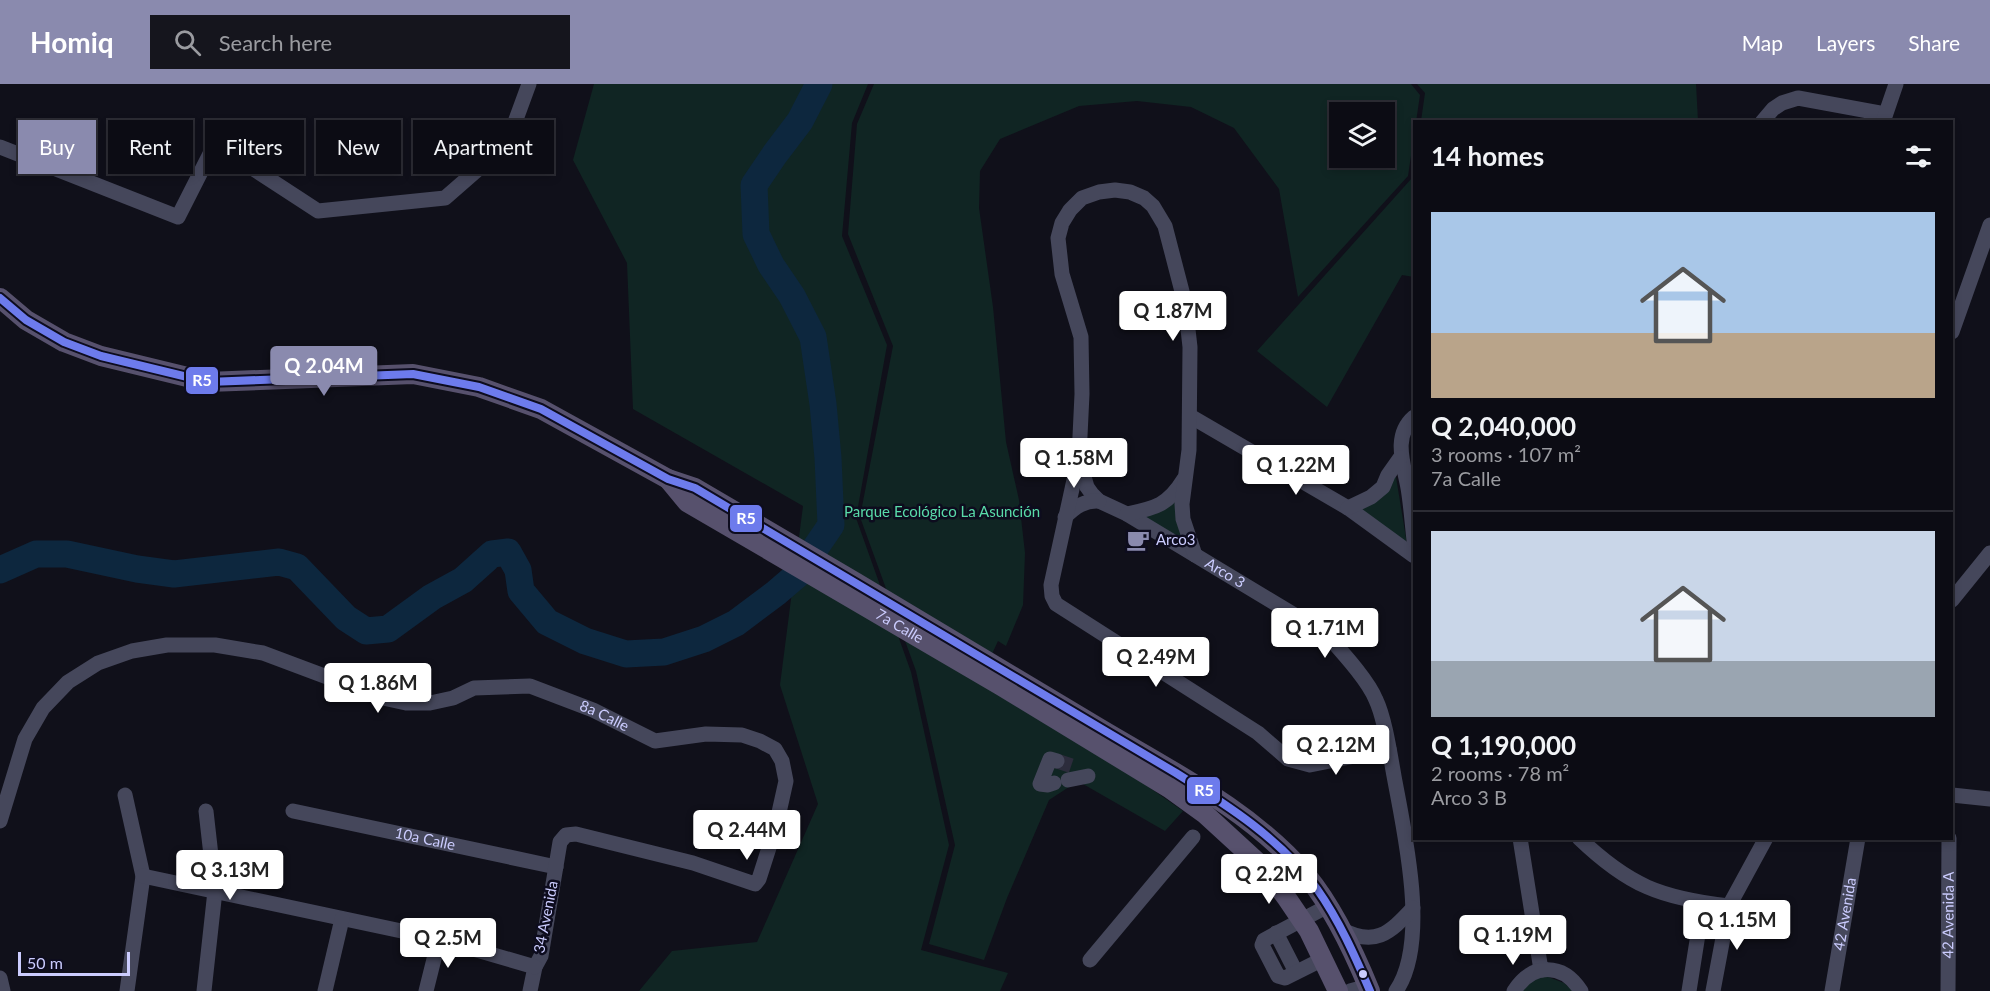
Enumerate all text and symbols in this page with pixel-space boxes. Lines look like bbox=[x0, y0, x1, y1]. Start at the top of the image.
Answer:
search box bbox=[150, 15, 570, 69]
text: Homiq bbox=[30, 25, 114, 59]
icon: search bbox=[171, 26, 204, 59]
text: Search here bbox=[219, 29, 332, 56]
text: Map bbox=[1742, 30, 1783, 55]
text: Layers bbox=[1816, 30, 1875, 55]
text: Share bbox=[1908, 30, 1960, 55]
map controls bbox=[1329, 102, 1395, 168]
button: layers bbox=[1329, 102, 1395, 168]
chip: Buy bbox=[18, 120, 96, 174]
chip: Rent bbox=[108, 120, 193, 174]
chip: Filters bbox=[205, 120, 304, 174]
chip: New bbox=[316, 120, 401, 174]
chip: Apartment bbox=[413, 120, 554, 174]
text: 14 homes bbox=[1431, 140, 1544, 172]
icon: filters bbox=[1902, 140, 1935, 173]
icon: home bbox=[1629, 251, 1737, 359]
pin: Q 1.87M bbox=[1118, 291, 1228, 342]
text: Q 1.87M bbox=[1133, 298, 1213, 322]
pin: Q 2.04M bbox=[269, 346, 379, 397]
text: Q 2.04M bbox=[284, 353, 364, 377]
line badge: R5 bbox=[185, 366, 219, 395]
text: R5 bbox=[192, 370, 212, 389]
text: Q 2,040,000 bbox=[1431, 410, 1576, 442]
pin: Q 1.58M bbox=[1019, 438, 1129, 489]
text: 3 rooms · 107 m² bbox=[1431, 442, 1581, 466]
text: Q 1.58M bbox=[1034, 445, 1114, 469]
pin: Q 1.22M bbox=[1241, 445, 1351, 496]
text: Q 1.22M bbox=[1256, 452, 1336, 476]
text: 7a Calle bbox=[1431, 466, 1501, 490]
park label: Parque Ecológico La Asunción bbox=[844, 502, 1040, 520]
line badge: R5 bbox=[729, 504, 763, 533]
text: R5 bbox=[736, 508, 756, 527]
cafe icon: Arco3 bbox=[1125, 527, 1151, 553]
place label: Arco3 bbox=[1156, 530, 1196, 548]
street label: Arco 3 bbox=[1202, 553, 1249, 591]
icon: home bbox=[1629, 570, 1737, 678]
street label: 7a Calle bbox=[873, 604, 927, 646]
pin: Q 1.71M bbox=[1270, 608, 1380, 659]
text: Q 1.71M bbox=[1285, 615, 1365, 639]
pin: Q 2.49M bbox=[1101, 637, 1211, 688]
text: Q 2.49M bbox=[1116, 644, 1196, 668]
pin: Q 1.86M bbox=[323, 663, 433, 714]
text: Q 1.86M bbox=[338, 670, 418, 694]
street label: 8a Calle bbox=[577, 696, 632, 735]
pin: Q 2.12M bbox=[1281, 725, 1391, 776]
text: Q 1,190,000 bbox=[1431, 729, 1576, 761]
text: Q 2.12M bbox=[1296, 732, 1376, 756]
text: 2 rooms · 78 m² bbox=[1431, 761, 1569, 785]
line badge: R5 bbox=[1186, 776, 1221, 805]
text: R5 bbox=[1194, 780, 1214, 799]
text: Arco 3 B bbox=[1431, 785, 1507, 809]
pin: Q 2.44M bbox=[692, 810, 802, 861]
text: Q 2.44M bbox=[707, 817, 787, 841]
street label: 10a Calle bbox=[393, 823, 457, 853]
pin: Q 3.13M bbox=[175, 850, 285, 901]
pin: Q 2.2M bbox=[1220, 854, 1318, 905]
text: Q 3.13M bbox=[190, 857, 270, 881]
text: Q 2.2M bbox=[1235, 861, 1303, 885]
street label: 42 Avenida A bbox=[1938, 871, 1957, 959]
street label: 42 Avenida bbox=[1829, 876, 1859, 952]
street label: 34 Avenida bbox=[529, 879, 561, 955]
pin: Q 1.15M bbox=[1682, 900, 1792, 951]
text: Q 1.15M bbox=[1697, 907, 1777, 931]
pin: Q 1.19M bbox=[1458, 915, 1568, 966]
pin: Q 2.5M bbox=[399, 918, 497, 969]
text: Q 1.19M bbox=[1473, 922, 1553, 946]
text: Q 2.5M bbox=[414, 925, 482, 949]
scale bar bbox=[18, 949, 130, 976]
text: 50 m bbox=[27, 953, 63, 972]
unlabelled marker bbox=[1357, 968, 1369, 980]

